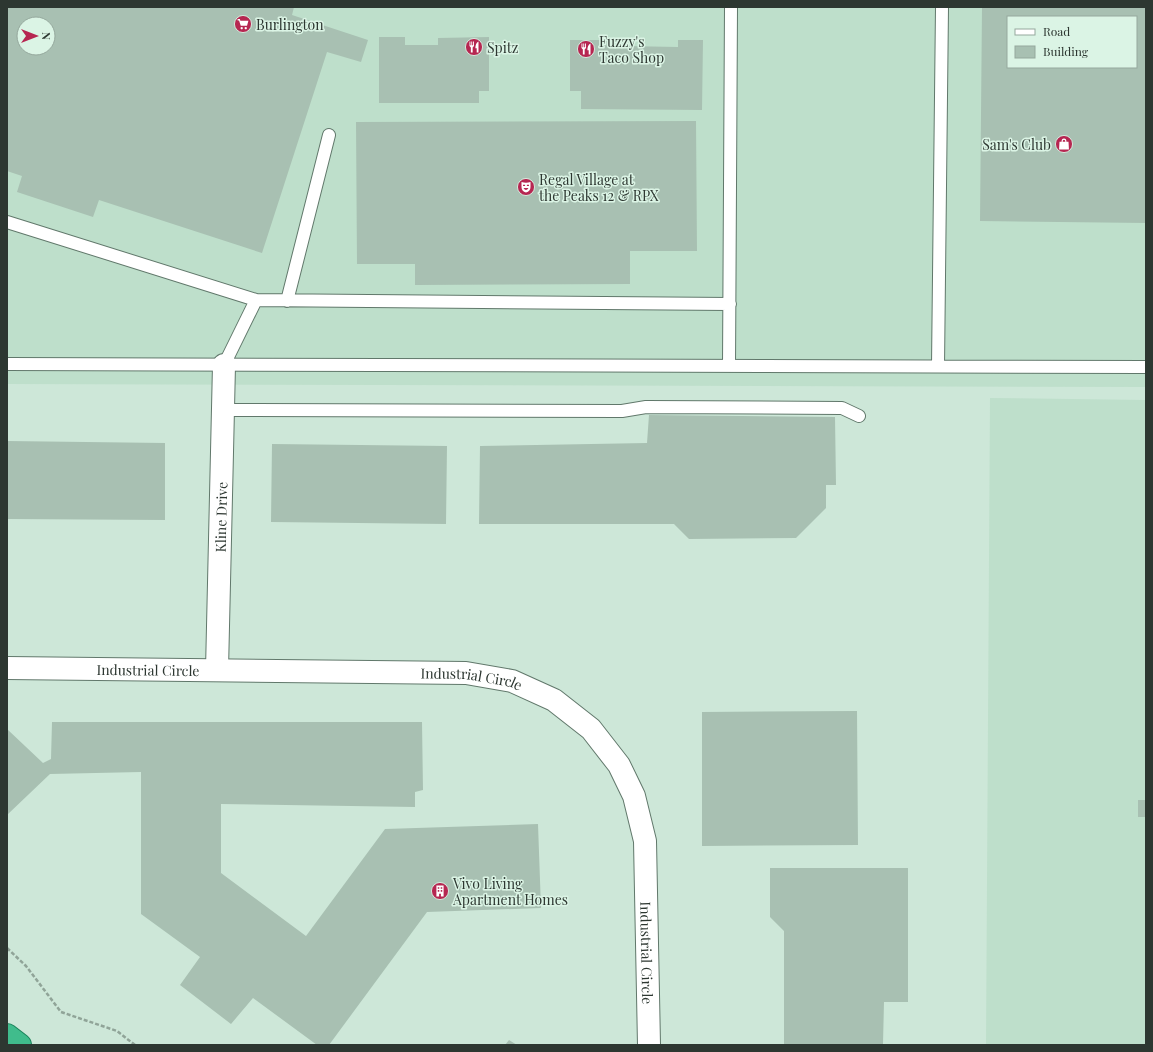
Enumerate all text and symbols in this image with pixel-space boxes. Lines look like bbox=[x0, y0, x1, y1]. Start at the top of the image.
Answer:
supermarket icon: Burlington bbox=[233, 14, 253, 34]
place label: Burlington bbox=[256, 15, 324, 34]
north arrow bbox=[16, 16, 56, 56]
legend bbox=[1007, 16, 1137, 68]
text: Road bbox=[1043, 23, 1070, 39]
text: N bbox=[39, 32, 54, 40]
place label: Fuzzy's Taco Shop bbox=[599, 32, 664, 67]
restaurant icon: Spitz bbox=[464, 37, 484, 57]
place label: Spitz bbox=[487, 38, 519, 57]
restaurant icon: Fuzzy's Taco Shop bbox=[576, 39, 596, 59]
text: Building bbox=[1043, 43, 1089, 59]
shop icon: Sam's Club bbox=[1054, 134, 1074, 154]
place label: Sam's Club bbox=[982, 135, 1051, 154]
place label: Regal Village at the Peaks 12 & RPX bbox=[539, 170, 659, 205]
theatre icon: Regal Village at the Peaks 12 & RPX bbox=[516, 177, 536, 197]
street label: Kline Drive bbox=[210, 482, 231, 553]
street label: Industrial Circle bbox=[96, 659, 200, 680]
street label: Industrial Circle bbox=[420, 663, 526, 694]
place label: Vivo Living Apartment Homes bbox=[452, 874, 568, 909]
building icon: Vivo Living Apartment Homes bbox=[430, 881, 450, 901]
street label: Industrial Circle bbox=[637, 901, 658, 1004]

